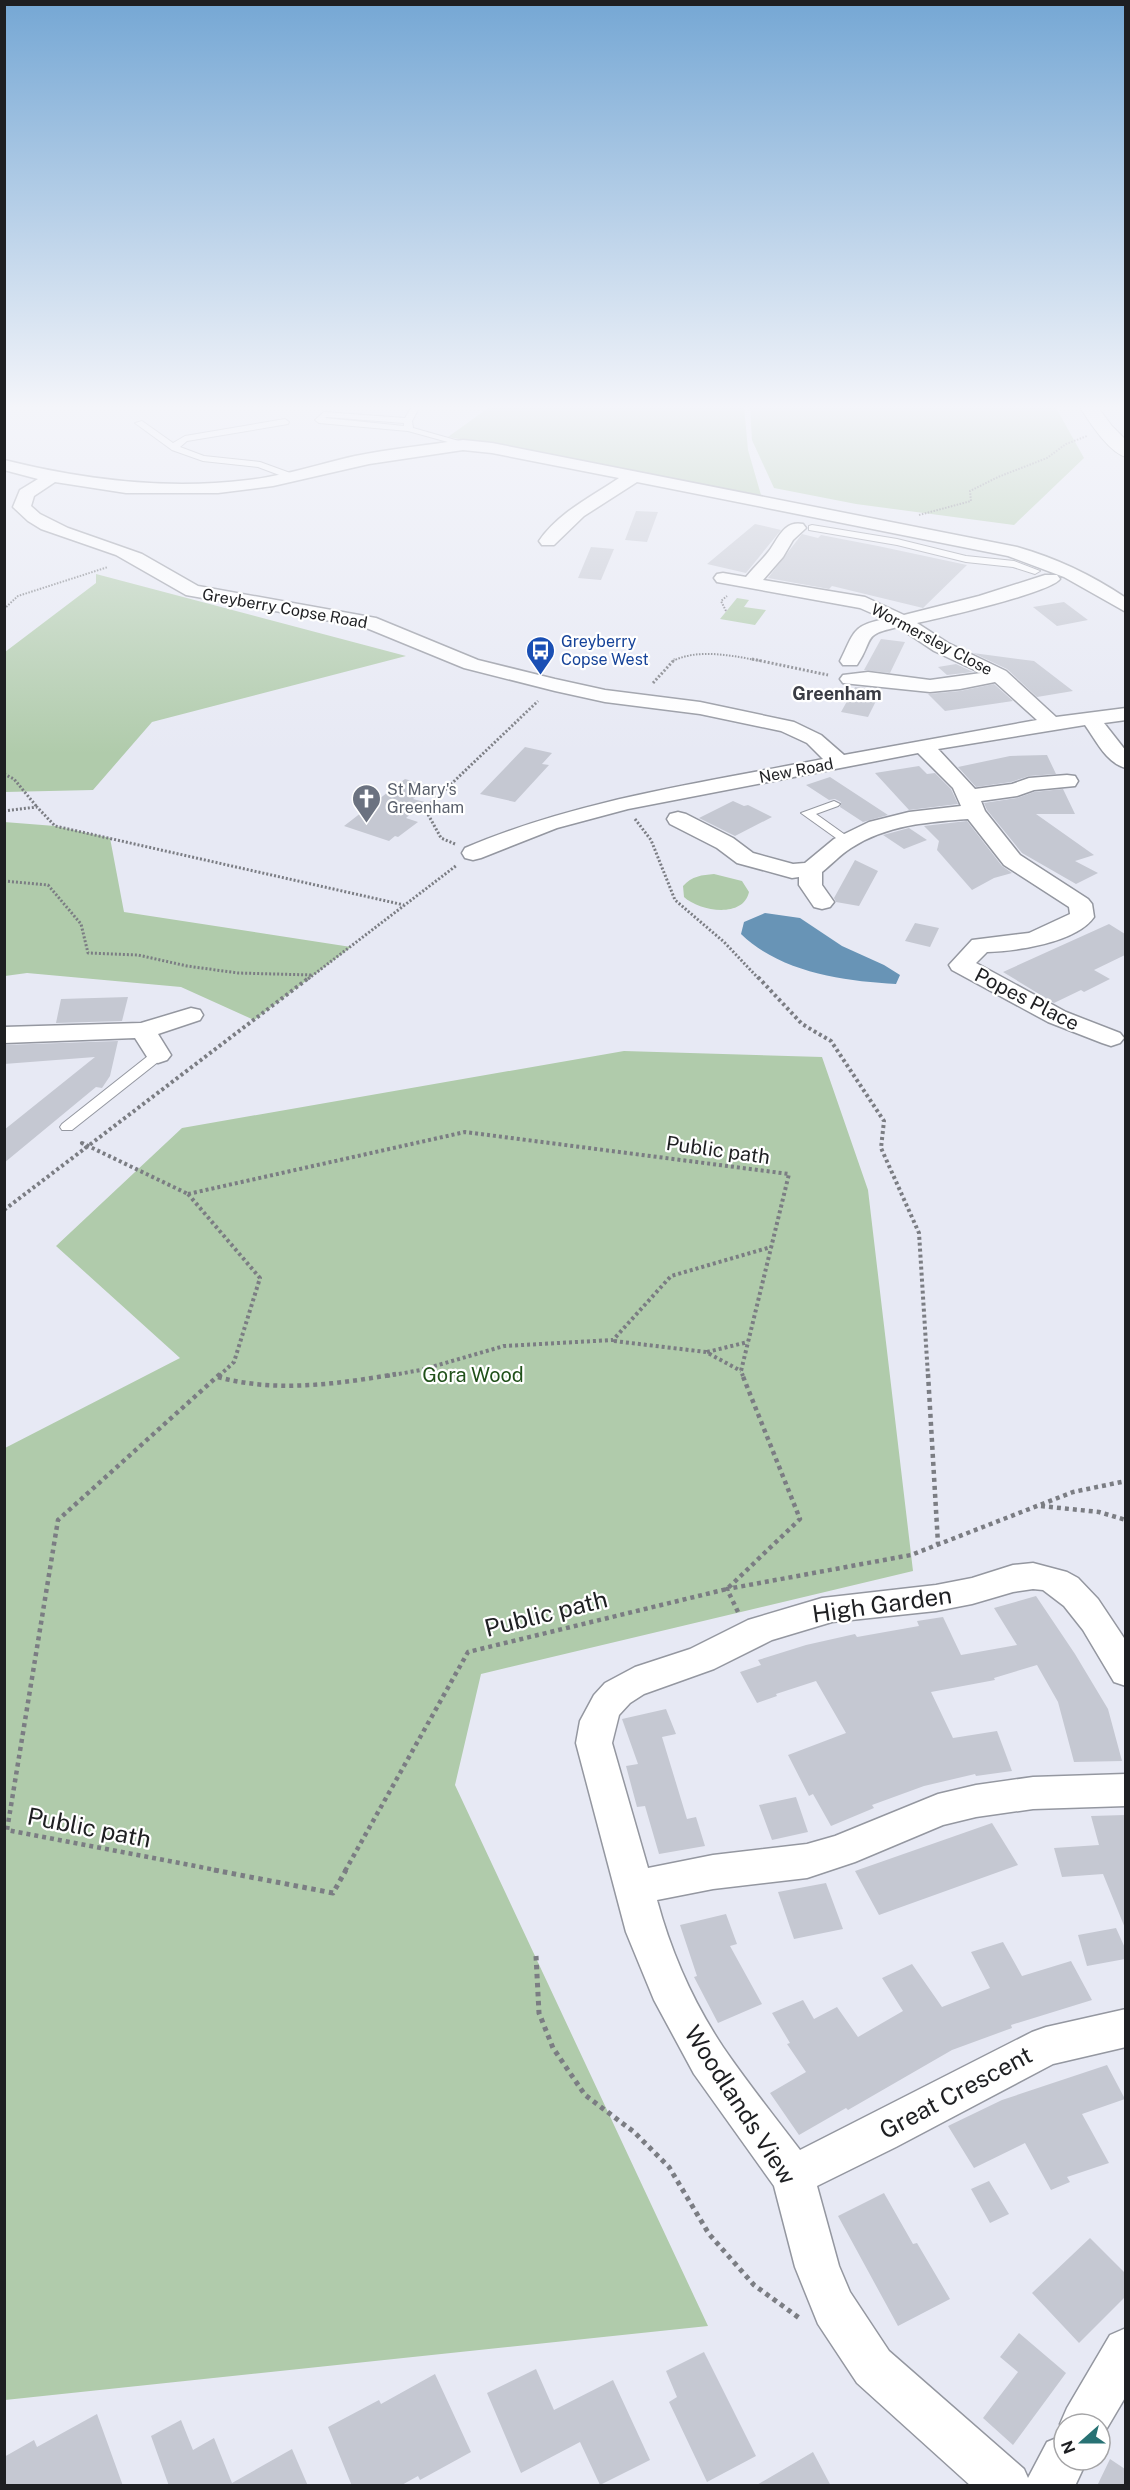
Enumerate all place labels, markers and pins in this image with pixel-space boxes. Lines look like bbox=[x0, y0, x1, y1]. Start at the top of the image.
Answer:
place label: Greyberry Copse West bbox=[561, 632, 649, 669]
bus stop icon: Greyberry Copse West bbox=[524, 634, 556, 676]
place label: St Mary's Greenham bbox=[387, 780, 464, 817]
church icon: St Mary's Greenham bbox=[350, 782, 382, 824]

